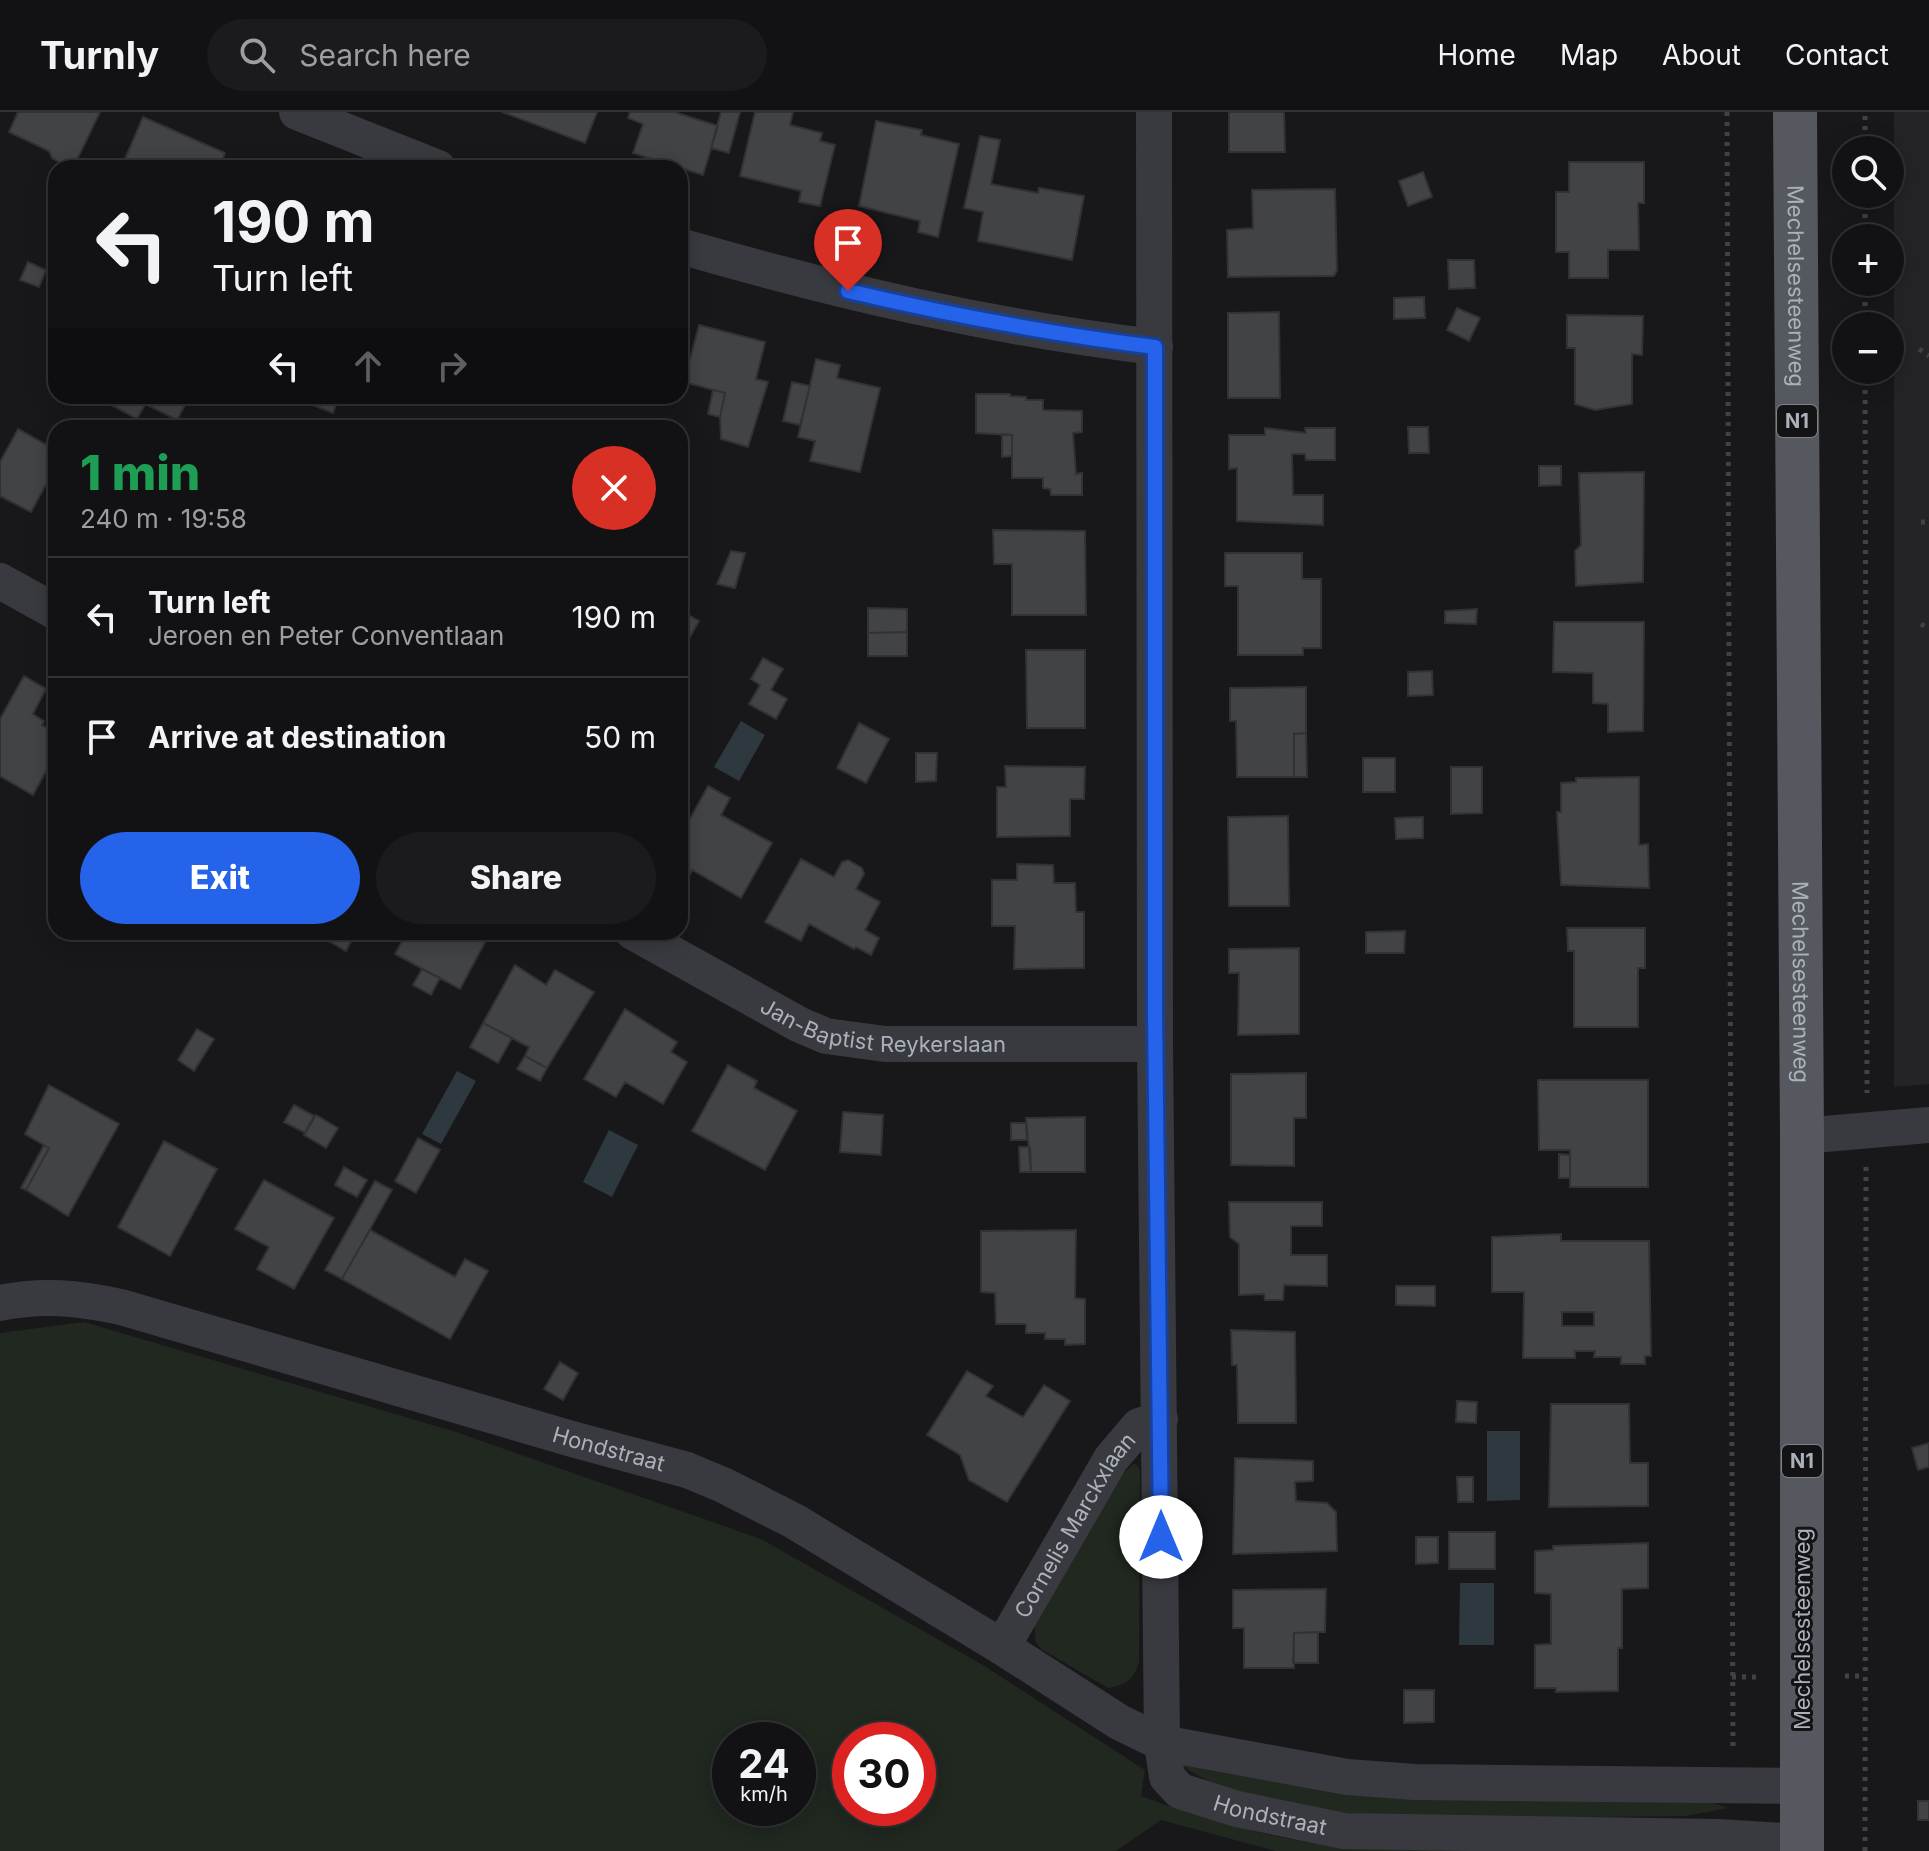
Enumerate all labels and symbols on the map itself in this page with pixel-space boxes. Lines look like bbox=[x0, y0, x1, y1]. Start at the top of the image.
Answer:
street label: Mechelsesteenweg bbox=[1782, 185, 1810, 387]
pin bbox=[814, 209, 882, 291]
road number: N1 bbox=[1777, 405, 1817, 437]
street label: Mechelsesteenweg bbox=[1787, 881, 1815, 1083]
street label: Jan-Baptist Reykerslaan bbox=[756, 993, 1006, 1057]
street label: Hondstraat bbox=[550, 1421, 668, 1476]
street label: Cornelis Marckxlaan bbox=[1009, 1427, 1141, 1622]
road number: N1 bbox=[1782, 1445, 1822, 1477]
position arrow bbox=[1119, 1495, 1203, 1579]
street label: Mechelsesteenweg bbox=[1789, 1528, 1815, 1730]
speed limit sign: 30 bbox=[832, 1722, 936, 1826]
street label: Hondstraat bbox=[1210, 1789, 1329, 1840]

